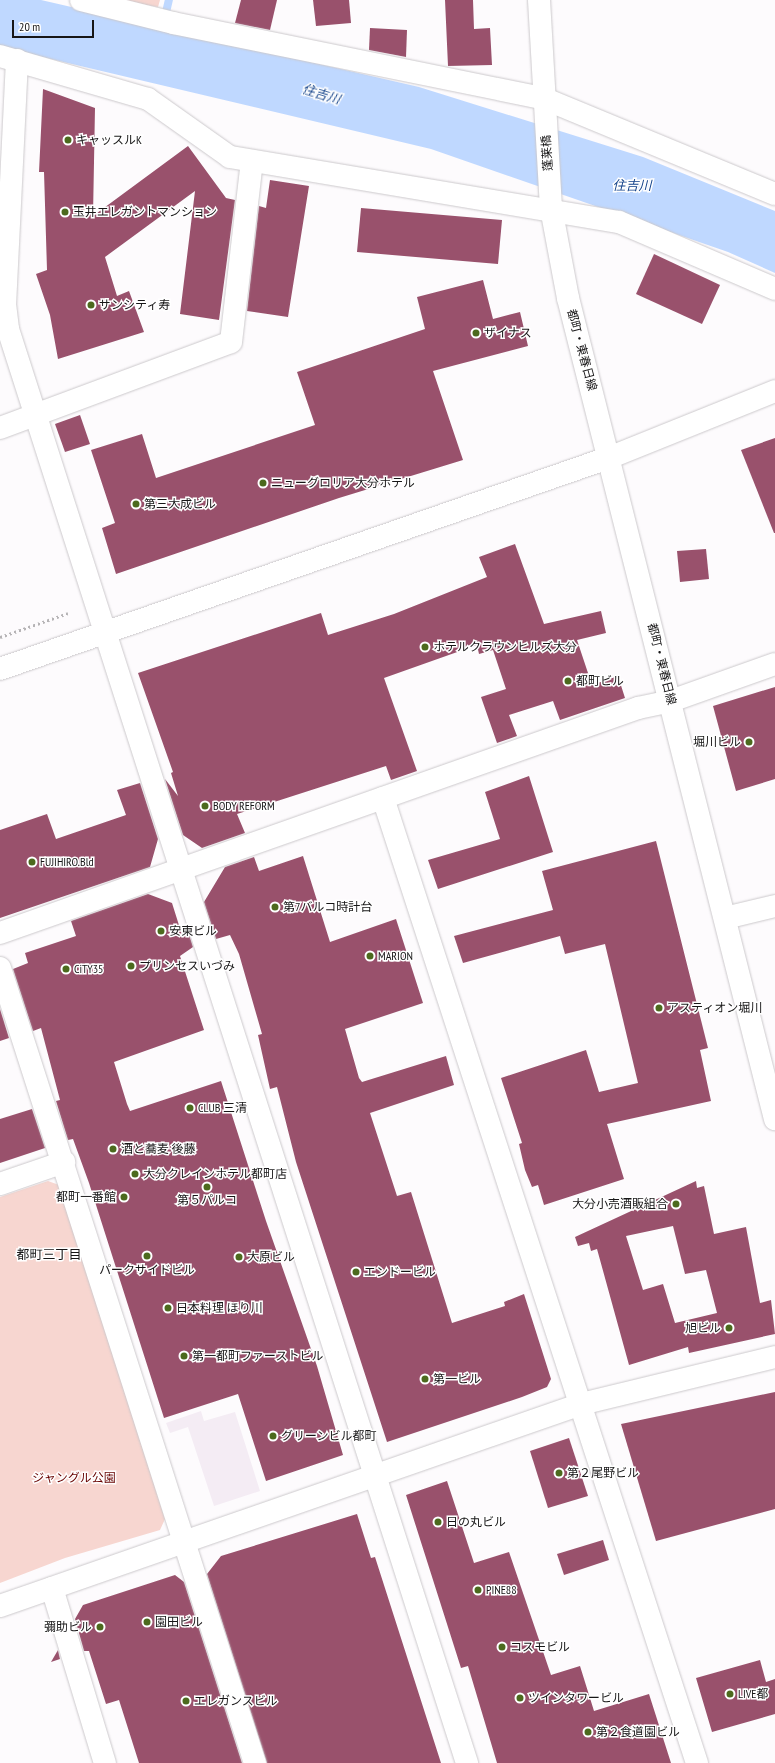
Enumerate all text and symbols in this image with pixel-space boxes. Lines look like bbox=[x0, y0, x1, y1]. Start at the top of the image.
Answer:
scale bar bbox=[14, 12, 96, 38]
text: 20 m bbox=[19, 19, 40, 34]
water label: 住吉川 bbox=[300, 82, 342, 108]
place label: キャッスルK bbox=[76, 133, 142, 147]
marker: キャッスルK bbox=[63, 135, 73, 145]
street label: 蓬莱橋 bbox=[539, 135, 555, 171]
water label: 住吉川 bbox=[613, 178, 651, 194]
place label: 玉井エレガントマンション bbox=[73, 205, 217, 219]
marker: 玉井エレガントマンション bbox=[60, 207, 70, 217]
place label: サンシティ寿 bbox=[99, 298, 171, 312]
marker: サンシティ寿 bbox=[86, 300, 96, 310]
street label: 都町・東春日線 bbox=[564, 308, 600, 392]
place label: ザイナス bbox=[484, 326, 532, 340]
marker: ザイナス bbox=[471, 328, 481, 338]
place label: ニューグロリア大分ホテル bbox=[271, 476, 415, 490]
marker: ニューグロリア大分ホテル bbox=[258, 478, 268, 488]
place label: 第三大成ビル bbox=[144, 497, 216, 511]
marker: 第三大成ビル bbox=[131, 499, 141, 509]
street label: 都町・東春日線 bbox=[645, 622, 679, 706]
place label: ホテルクラウンヒルズ大分 bbox=[433, 640, 577, 654]
marker: ホテルクラウンヒルズ大分 bbox=[420, 642, 430, 652]
place label: 都町ビル bbox=[576, 674, 624, 688]
marker: 都町ビル bbox=[563, 676, 573, 686]
place label: 堀川ビル bbox=[693, 735, 741, 749]
marker: 堀川ビル bbox=[744, 737, 754, 747]
place label: BODY REFORM bbox=[213, 799, 275, 813]
marker: BODY REFORM bbox=[200, 801, 210, 811]
place label: FUJIHIRO.Bld bbox=[40, 855, 94, 869]
marker: FUJIHIRO.Bld bbox=[27, 857, 37, 867]
place label: 第7バルコ時計台 bbox=[283, 900, 372, 914]
marker: 第7バルコ時計台 bbox=[270, 902, 280, 912]
place label: 安東ビル bbox=[169, 924, 217, 938]
marker: 安東ビル bbox=[156, 926, 166, 936]
place label: MARION bbox=[378, 949, 413, 963]
marker: MARION bbox=[365, 951, 375, 961]
place label: プリンセスいづみ bbox=[139, 959, 235, 973]
marker: プリンセスいづみ bbox=[126, 961, 136, 971]
place label: CiTY35 bbox=[74, 962, 103, 976]
marker: CiTY35 bbox=[61, 964, 71, 974]
place label: アスティオン堀川 bbox=[667, 1001, 763, 1015]
marker: アスティオン堀川 bbox=[654, 1003, 664, 1013]
place label: CLUB 三清 bbox=[198, 1101, 247, 1115]
marker: CLUB 三清 bbox=[185, 1103, 195, 1113]
place label: 酒と蕎麦 後藤 bbox=[121, 1142, 196, 1156]
marker: 酒と蕎麦 後藤 bbox=[108, 1144, 118, 1154]
place label: 大分クレインホテル都町店 bbox=[143, 1167, 287, 1181]
marker: 大分クレインホテル都町店 bbox=[130, 1169, 140, 1179]
marker: 第５パルコ bbox=[202, 1182, 212, 1192]
place label: 都町一番館 bbox=[56, 1190, 116, 1204]
marker: 都町一番館 bbox=[119, 1192, 129, 1202]
place label: 第５パルコ bbox=[177, 1193, 237, 1207]
place label: 大分小売酒販組合 bbox=[572, 1197, 668, 1211]
marker: 大分小売酒販組合 bbox=[671, 1199, 681, 1209]
district label: 都町三丁目 bbox=[17, 1247, 81, 1263]
place label: 大原ビル bbox=[247, 1250, 295, 1264]
marker: パークサイドビル bbox=[142, 1251, 152, 1261]
marker: 大原ビル bbox=[234, 1252, 244, 1262]
place label: パークサイドビル bbox=[99, 1263, 195, 1277]
place label: エンドービル bbox=[364, 1265, 436, 1279]
marker: エンドービル bbox=[351, 1267, 361, 1277]
place label: 日本料理 ほり川 bbox=[176, 1301, 263, 1315]
marker: 日本料理 ほり川 bbox=[163, 1303, 173, 1313]
place label: 旭ビル bbox=[685, 1321, 721, 1335]
marker: 旭ビル bbox=[724, 1323, 734, 1333]
place label: 第一都町ファーストビル bbox=[192, 1349, 324, 1363]
marker: 第一都町ファーストビル bbox=[179, 1351, 189, 1361]
place label: 第一ビル bbox=[433, 1372, 481, 1386]
marker: 第一ビル bbox=[420, 1374, 430, 1384]
place label: グリーンビル都町 bbox=[281, 1429, 377, 1443]
marker: グリーンビル都町 bbox=[268, 1431, 278, 1441]
place label: 第２尾野ビル bbox=[567, 1466, 639, 1480]
marker: 第２尾野ビル bbox=[554, 1468, 564, 1478]
park label: ジャングル公園 bbox=[32, 1471, 116, 1485]
place label: 日の丸ビル bbox=[446, 1515, 506, 1529]
marker: 日の丸ビル bbox=[433, 1517, 443, 1527]
place label: PINE88 bbox=[486, 1583, 517, 1597]
marker: PINE88 bbox=[473, 1585, 483, 1595]
place label: 園田ビル bbox=[155, 1615, 203, 1629]
marker: 園田ビル bbox=[142, 1617, 152, 1627]
place label: 彌助ビル bbox=[44, 1620, 92, 1634]
marker: 彌助ビル bbox=[95, 1622, 105, 1632]
place label: コスモビル bbox=[510, 1640, 570, 1654]
marker: コスモビル bbox=[497, 1642, 507, 1652]
place label: LIVE都 bbox=[738, 1687, 768, 1701]
marker: LIVE都 bbox=[725, 1689, 735, 1699]
place label: ツインタワービル bbox=[528, 1691, 624, 1705]
marker: ツインタワービル bbox=[515, 1693, 525, 1703]
place label: エレガンスビル bbox=[194, 1694, 278, 1708]
marker: エレガンスビル bbox=[181, 1696, 191, 1706]
place label: 第２食道園ビル bbox=[596, 1725, 680, 1739]
marker: 第２食道園ビル bbox=[583, 1727, 593, 1737]

